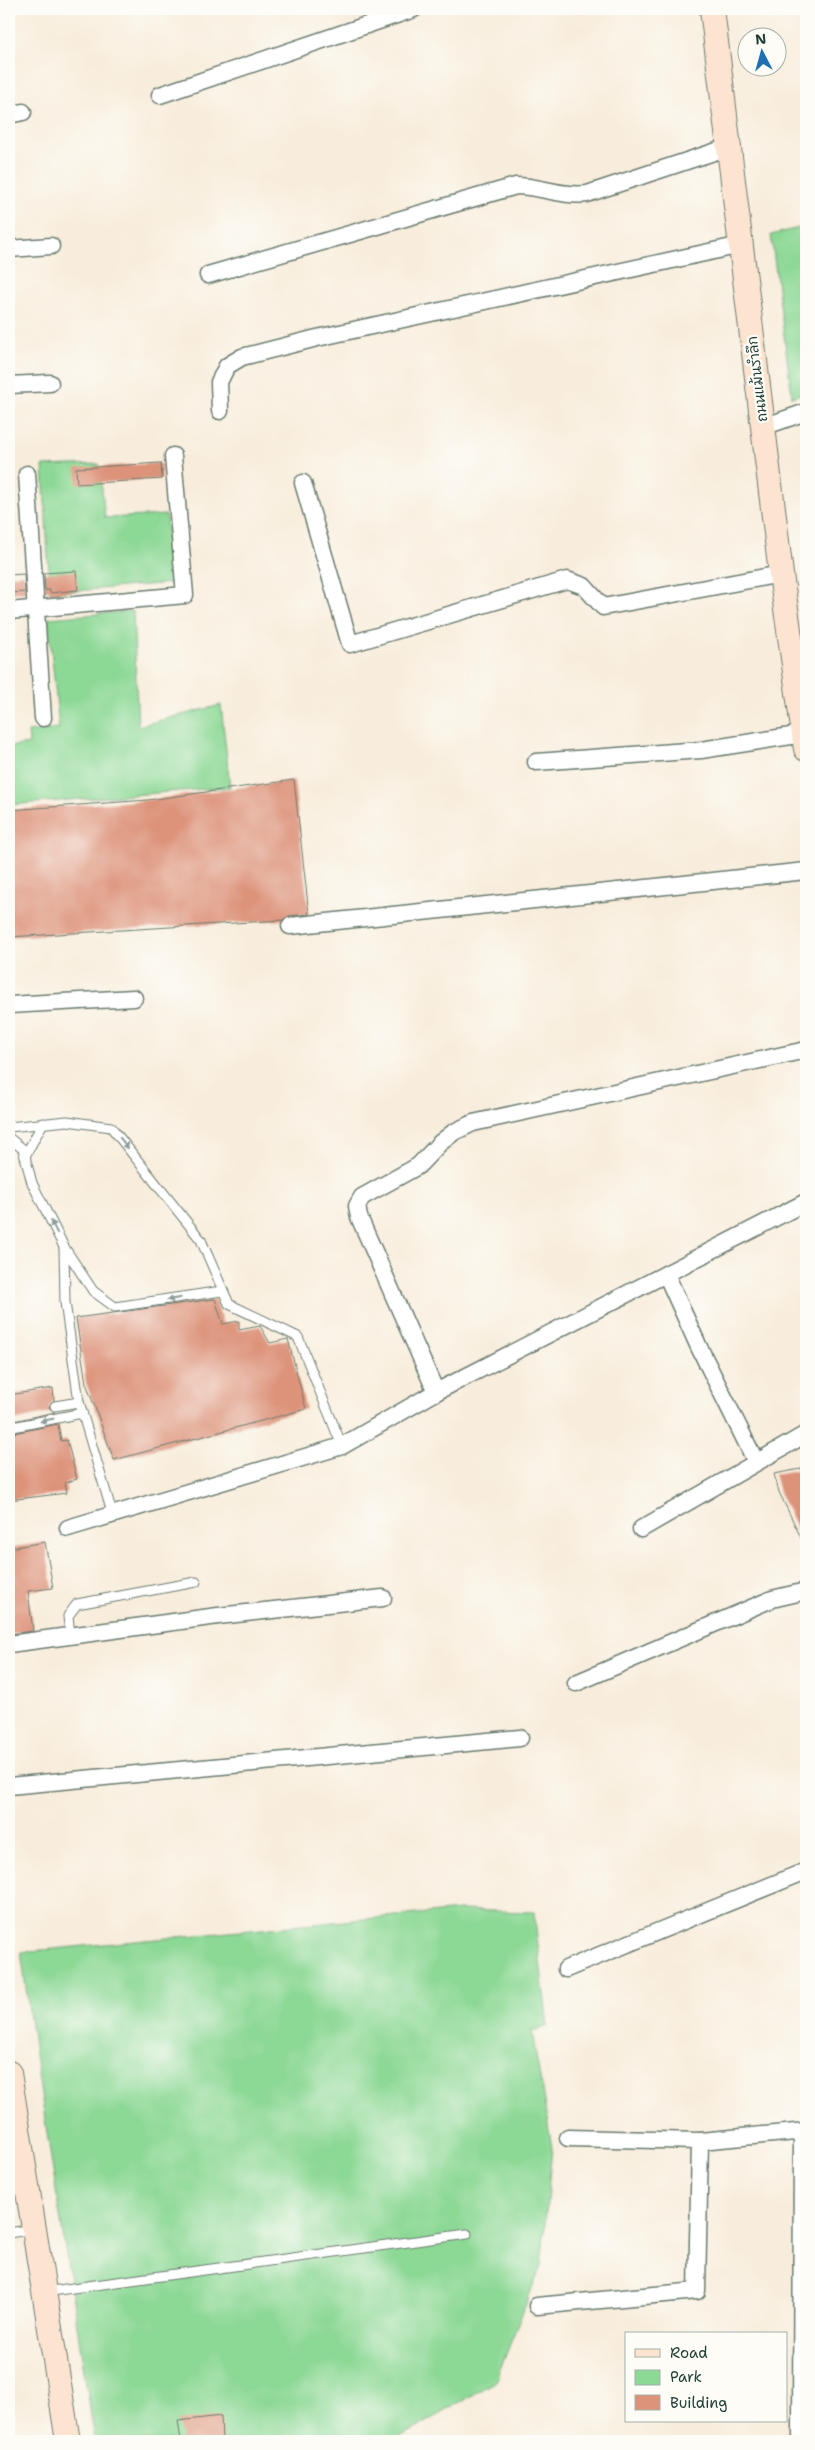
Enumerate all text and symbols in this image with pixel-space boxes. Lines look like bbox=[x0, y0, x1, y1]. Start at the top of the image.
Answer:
north arrow bbox=[738, 28, 788, 78]
text: N bbox=[754, 30, 767, 49]
street label: ถนนแม้นรำลึก bbox=[743, 335, 771, 423]
one-way arrow bbox=[119, 1136, 130, 1149]
one-way arrow bbox=[50, 1219, 58, 1234]
one-way arrow bbox=[166, 1295, 182, 1303]
one-way arrow bbox=[40, 1416, 55, 1424]
legend bbox=[625, 2332, 788, 2422]
text: Road bbox=[670, 2343, 708, 2363]
text: Park bbox=[670, 2367, 702, 2387]
text: Building bbox=[670, 2393, 727, 2413]

